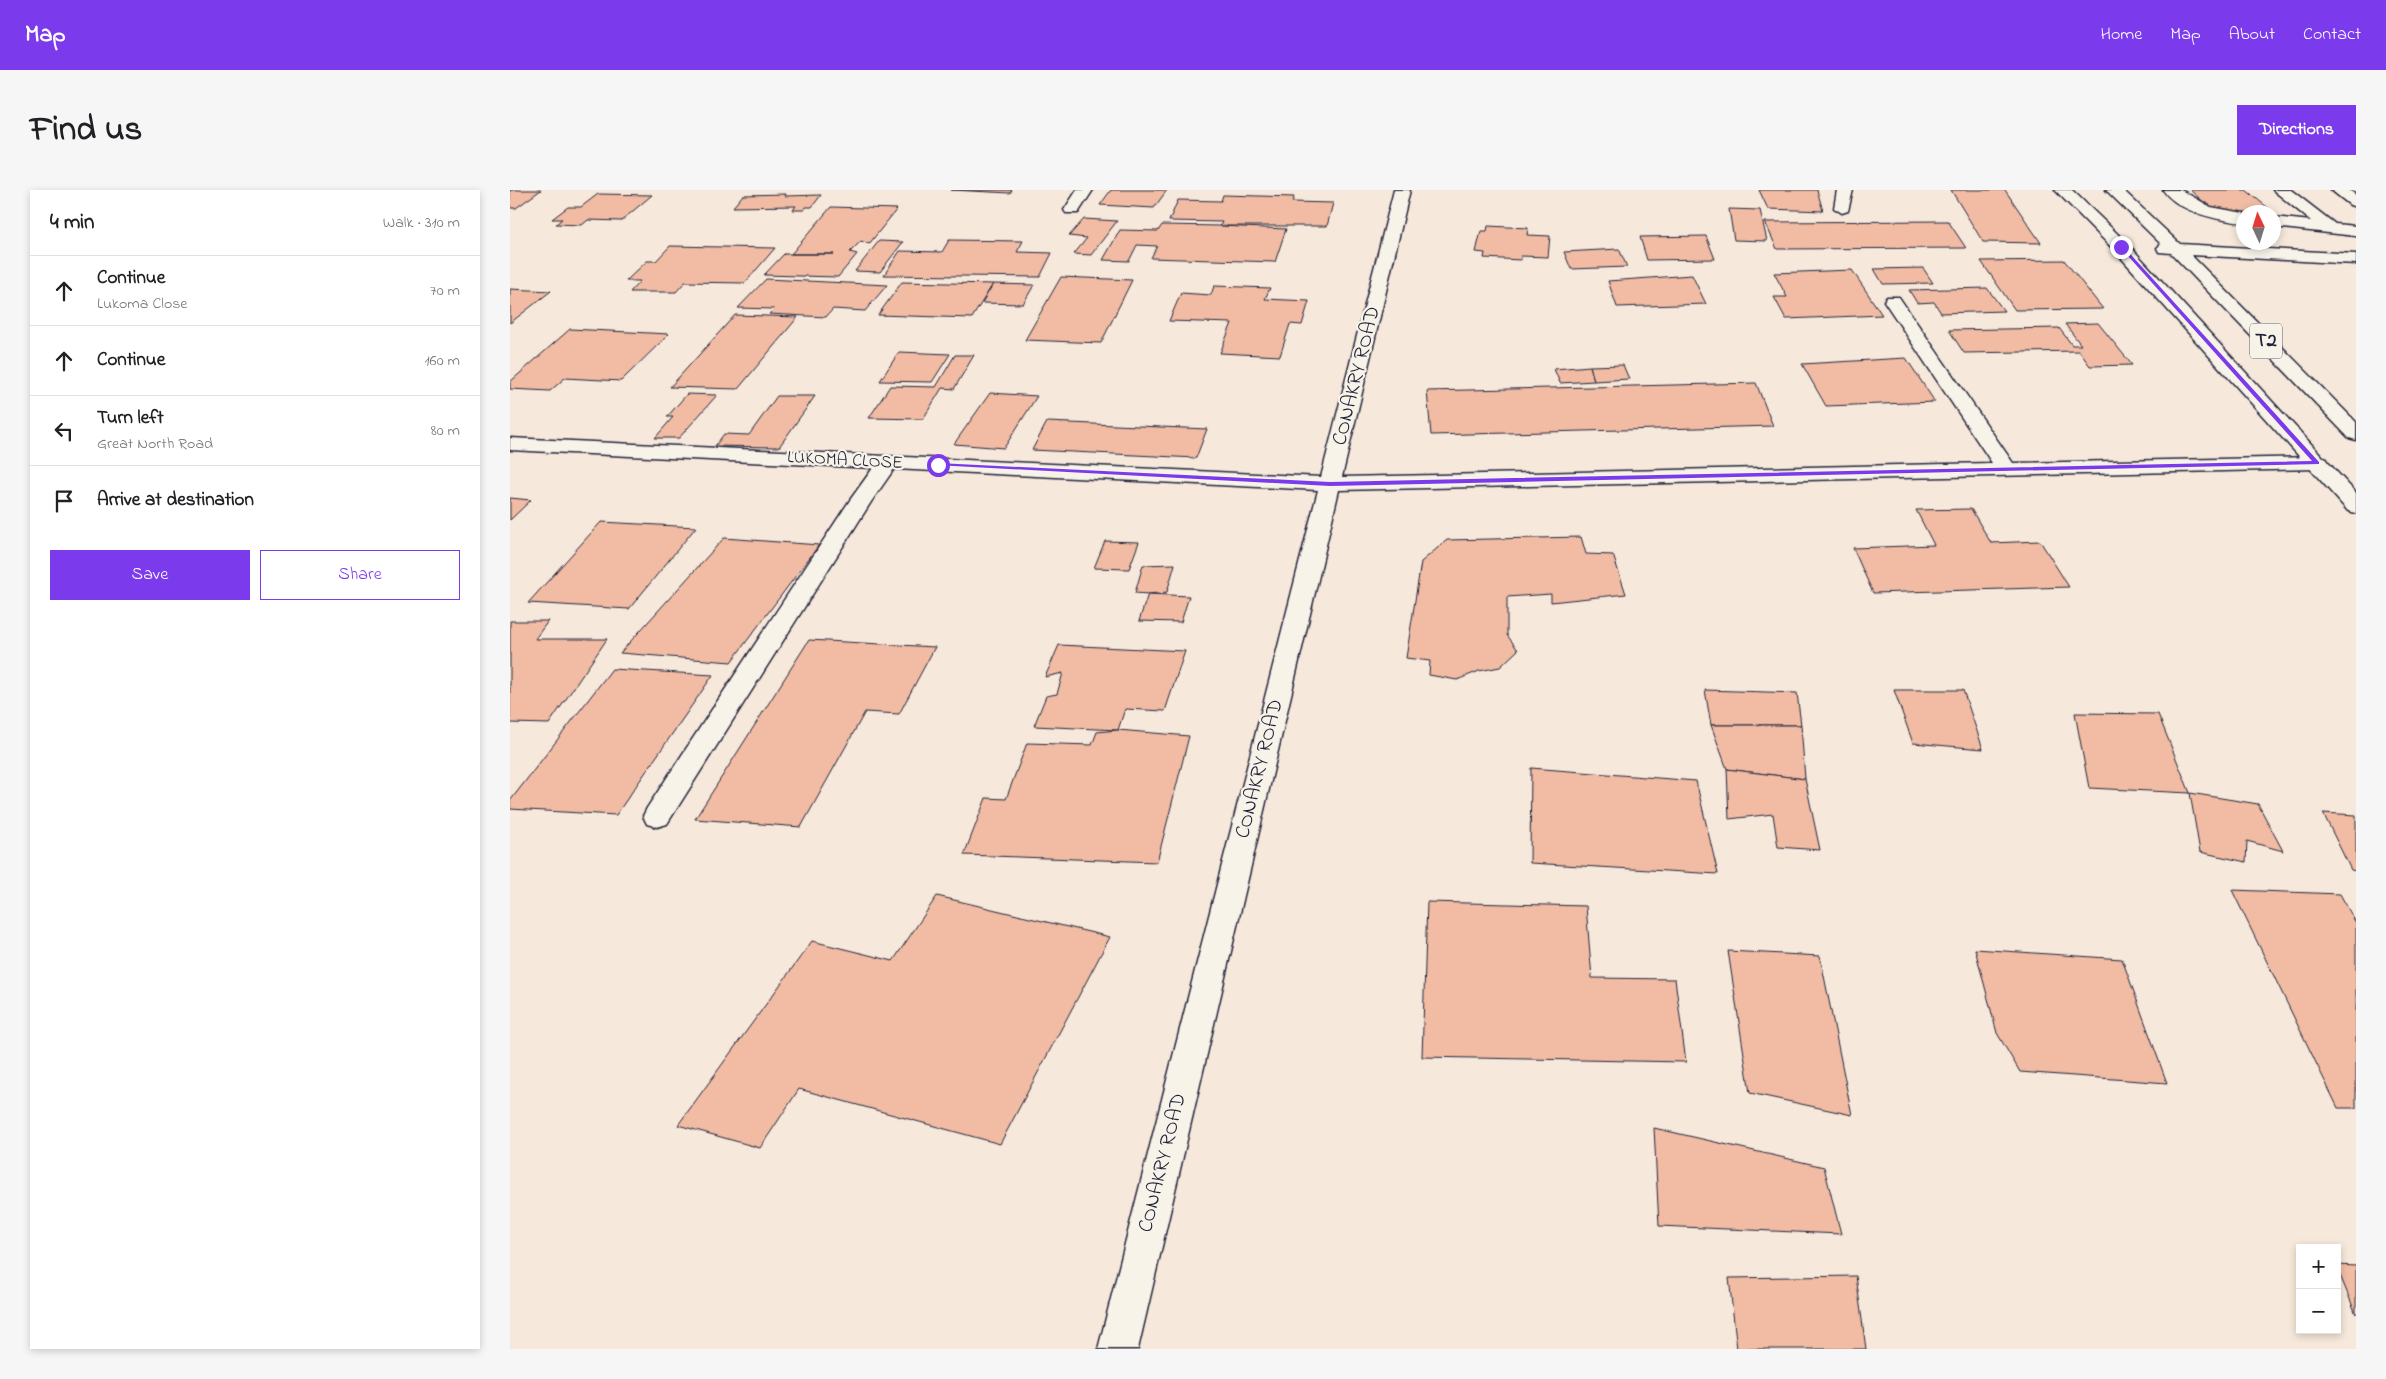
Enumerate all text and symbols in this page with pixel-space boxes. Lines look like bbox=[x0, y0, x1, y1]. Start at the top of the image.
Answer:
text: Map bbox=[25, 18, 66, 53]
text: Home bbox=[2101, 22, 2142, 48]
text: Map bbox=[2170, 22, 2201, 48]
text: About bbox=[2229, 22, 2275, 48]
text: Contact bbox=[2303, 22, 2361, 48]
text: Find us bbox=[30, 105, 142, 156]
button: Directions bbox=[2237, 105, 2356, 155]
north arrow bbox=[2236, 205, 2281, 250]
text: 4 min bbox=[50, 208, 94, 238]
text: Walk · 310 m bbox=[383, 211, 460, 235]
route end bbox=[2110, 236, 2133, 259]
text: Continue bbox=[97, 265, 165, 292]
icon: ahead bbox=[50, 277, 78, 305]
text: 70 m bbox=[430, 279, 460, 303]
text: Lukoma Close bbox=[97, 292, 188, 316]
street label: CONAKRY ROAD bbox=[1325, 303, 1389, 449]
road number: T2 bbox=[2250, 324, 2282, 358]
icon: ahead bbox=[50, 347, 78, 375]
text: Continue bbox=[97, 347, 165, 374]
text: 160 m bbox=[425, 349, 460, 373]
text: Turn left bbox=[97, 405, 164, 432]
icon: left bbox=[50, 417, 78, 445]
text: 80 m bbox=[431, 419, 460, 443]
text: Great North Road bbox=[97, 432, 213, 456]
street label: LUKOMA CLOSE bbox=[786, 445, 904, 477]
route start bbox=[927, 454, 950, 477]
icon: arrive bbox=[50, 487, 78, 515]
text: Arrive at destination bbox=[97, 487, 254, 514]
button: Save bbox=[50, 550, 250, 600]
button: Share bbox=[260, 550, 460, 600]
street label: CONAKRY ROAD bbox=[1228, 696, 1292, 842]
street label: CONAKRY ROAD bbox=[1131, 1090, 1195, 1236]
map controls bbox=[2296, 1244, 2341, 1334]
button: + bbox=[2296, 1244, 2341, 1289]
button: − bbox=[2296, 1289, 2341, 1334]

